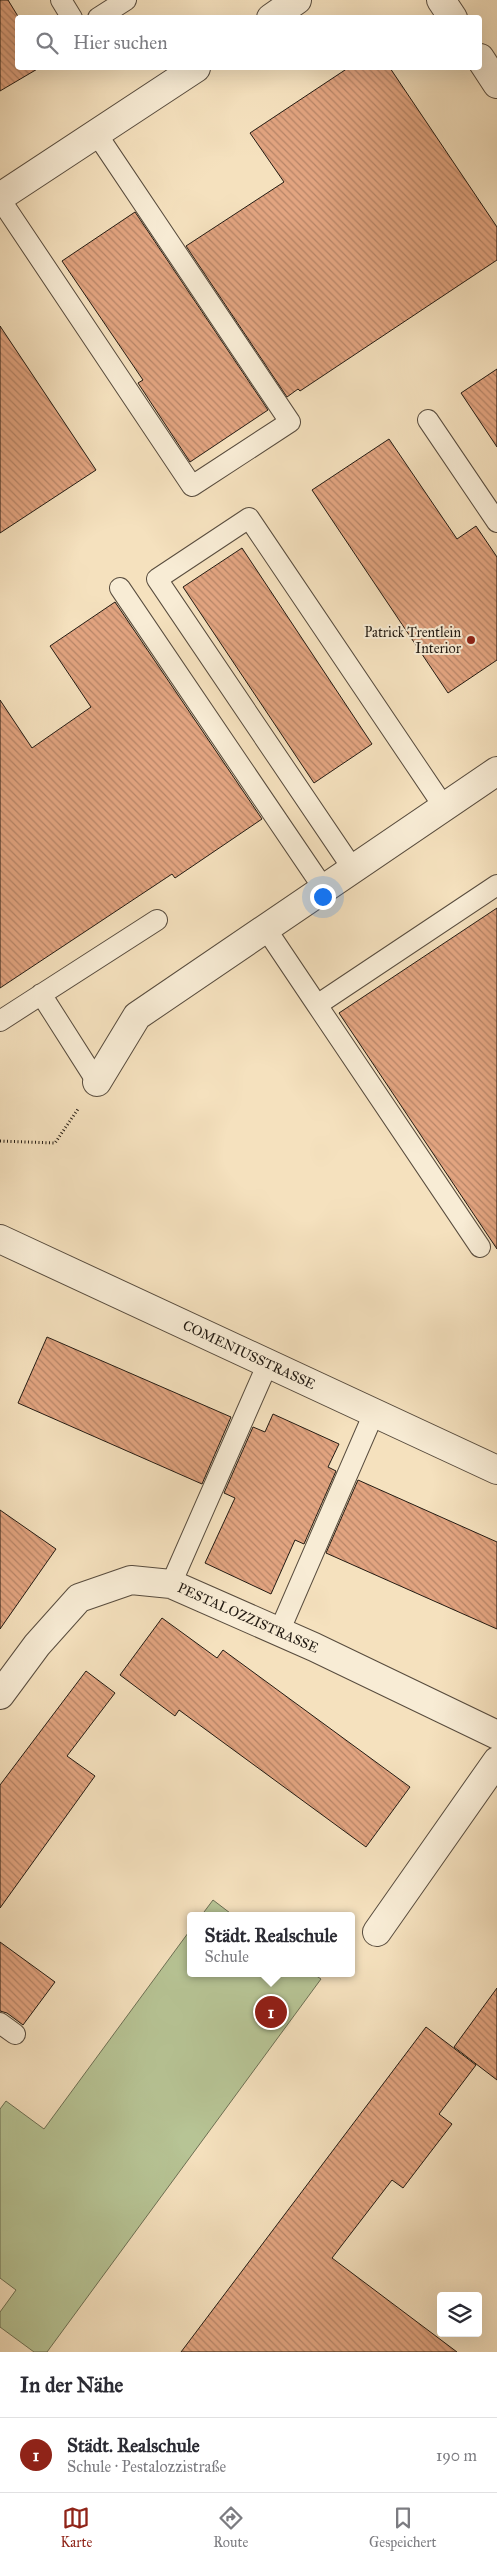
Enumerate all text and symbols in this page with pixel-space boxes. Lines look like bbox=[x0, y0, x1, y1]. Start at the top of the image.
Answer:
search box bbox=[15, 15, 482, 70]
icon: search bbox=[33, 29, 61, 57]
text: Hier suchen bbox=[73, 31, 167, 54]
place label: Patrick Trentlein Interior bbox=[364, 624, 462, 657]
marker: Patrick Trentlein Interior bbox=[465, 634, 477, 646]
your location bbox=[310, 884, 336, 910]
street label: COMENIUSSTRASSE bbox=[180, 1317, 318, 1393]
street label: PESTALOZZISTRASSE bbox=[175, 1579, 321, 1657]
popup bbox=[187, 1912, 355, 1977]
text: Städt. Realschule bbox=[205, 1924, 337, 1947]
text: Schule bbox=[205, 1947, 249, 1966]
pin: 1 bbox=[255, 1993, 287, 2031]
map controls bbox=[437, 2292, 482, 2337]
button: layers bbox=[437, 2292, 482, 2337]
text: In der Nähe bbox=[20, 2372, 123, 2398]
text: Städt. Realschule bbox=[67, 2434, 200, 2457]
text: 1 bbox=[33, 2446, 39, 2465]
text: 190 m bbox=[436, 2446, 477, 2465]
text: Schule · Pestalozzistraße bbox=[67, 2457, 226, 2476]
tab: Karte bbox=[60, 2504, 92, 2551]
tab: Route bbox=[213, 2504, 248, 2551]
tab: Gespeichert bbox=[369, 2504, 437, 2551]

